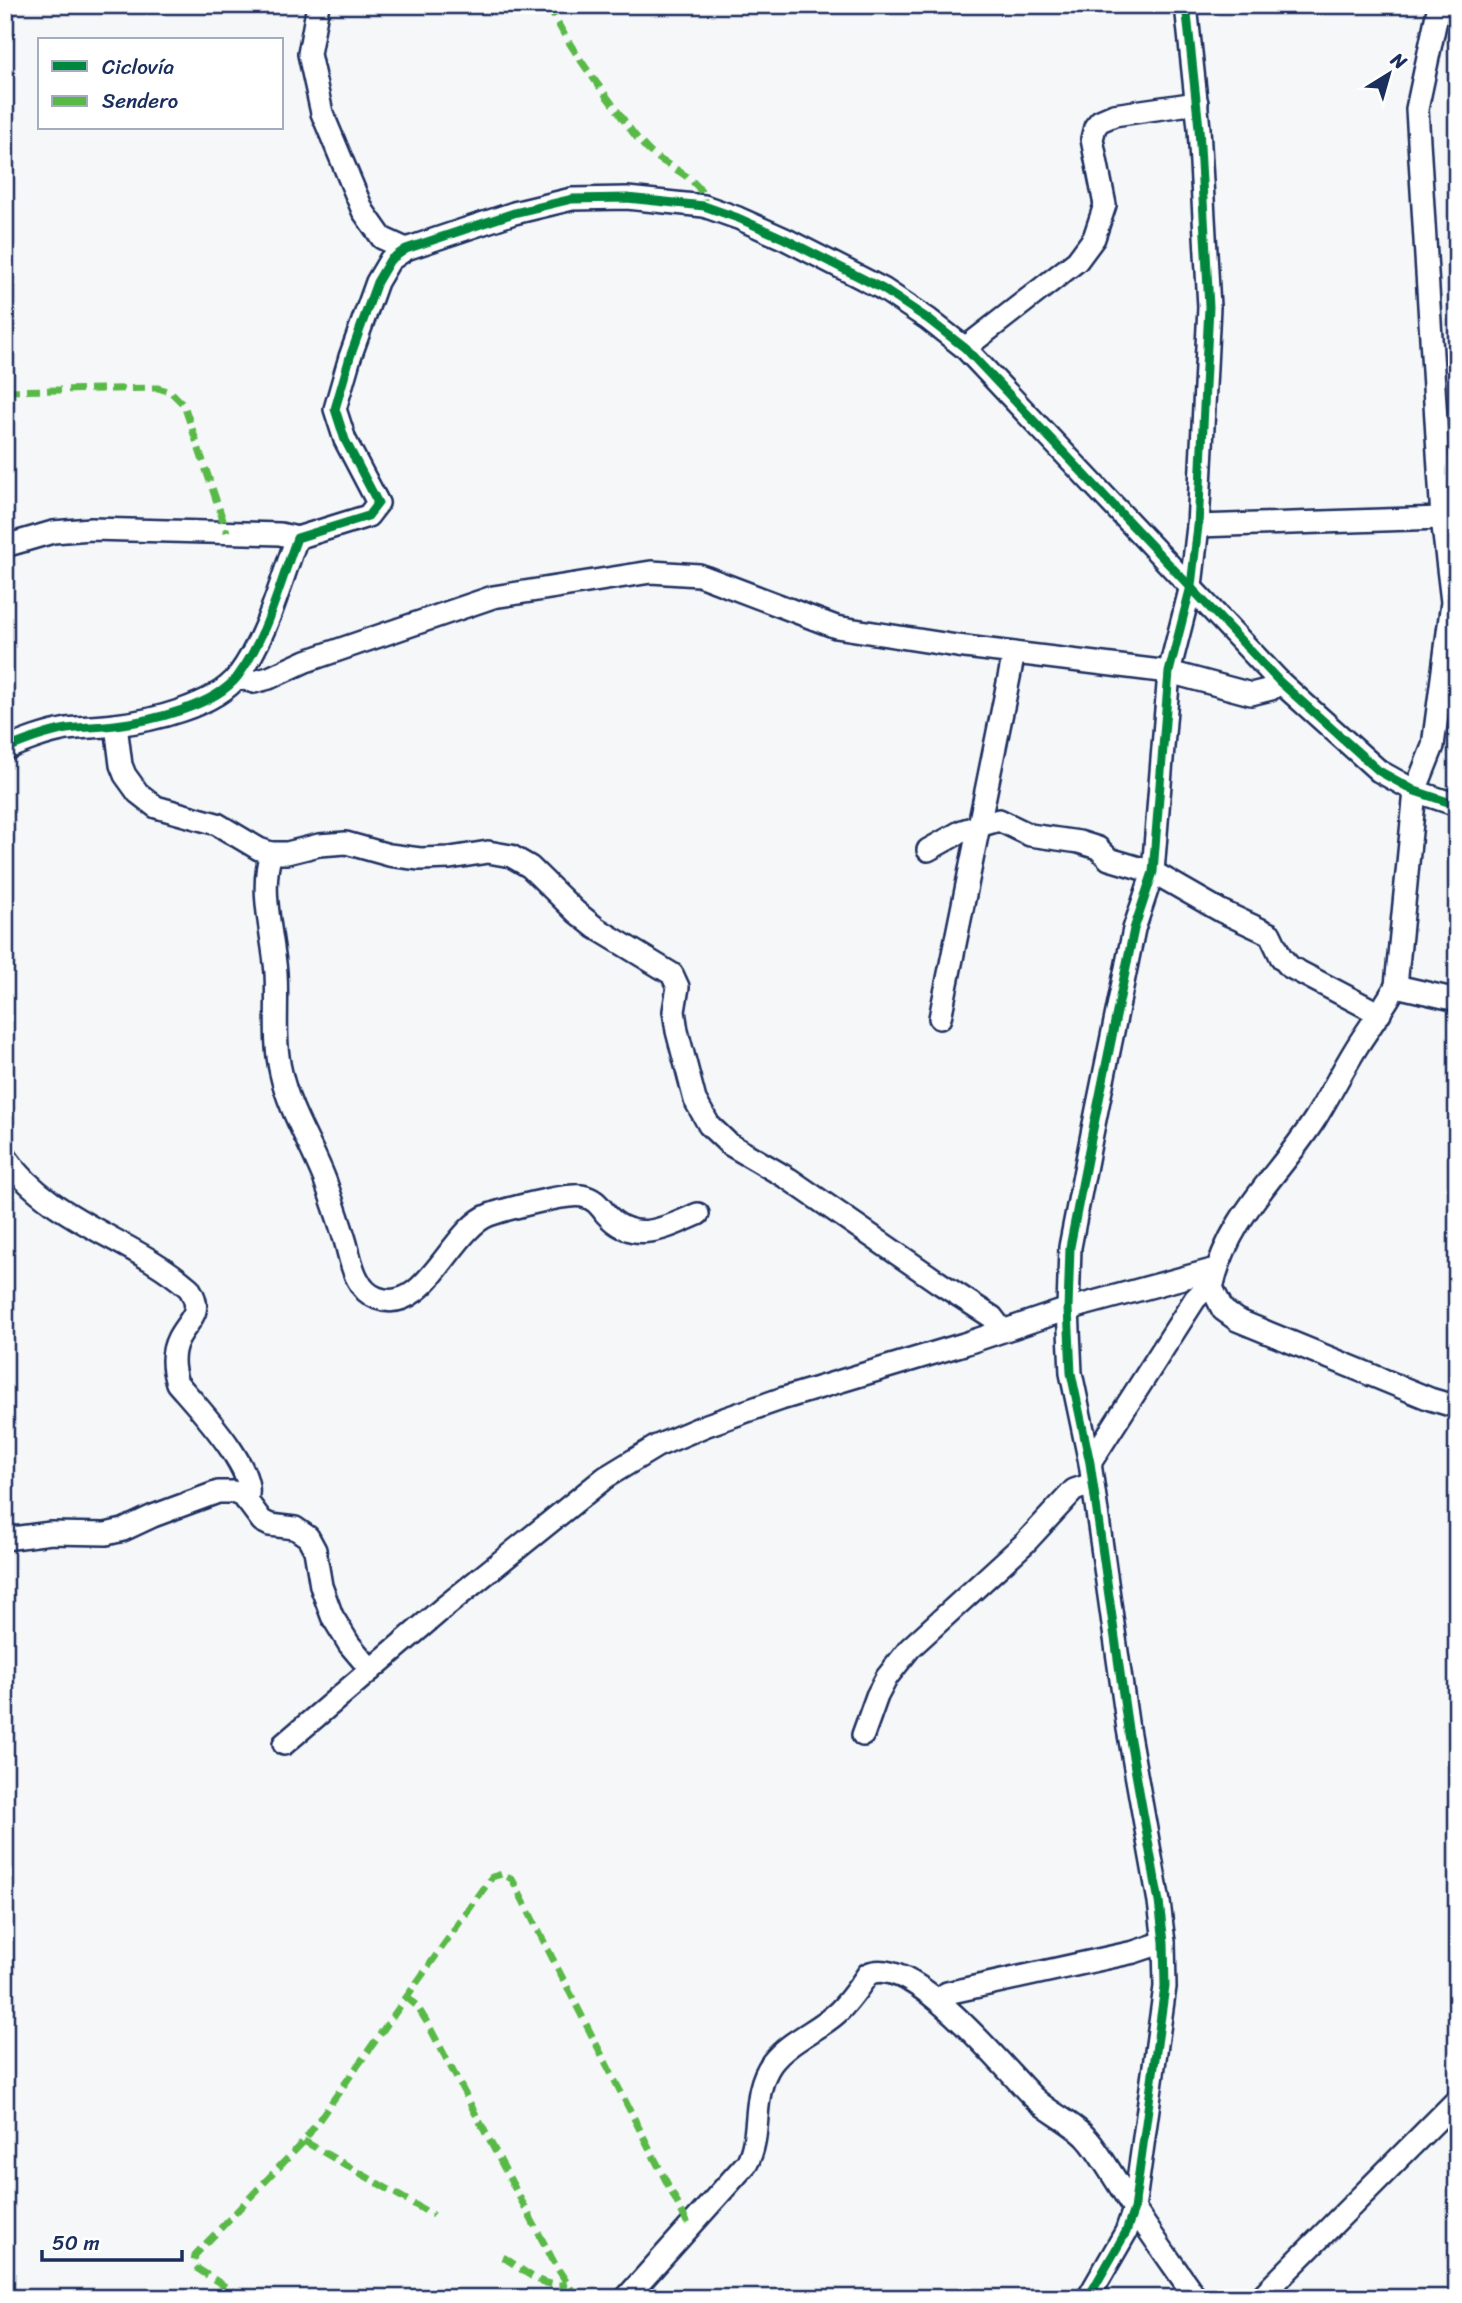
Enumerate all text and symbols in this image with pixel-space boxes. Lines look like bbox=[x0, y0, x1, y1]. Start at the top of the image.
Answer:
legend bbox=[38, 38, 284, 130]
north arrow bbox=[1354, 38, 1424, 108]
text: N bbox=[1383, 43, 1415, 78]
text: Ciclovía bbox=[102, 48, 175, 86]
text: Sendero bbox=[102, 82, 178, 120]
scale bar bbox=[42, 2219, 182, 2263]
text: 50 m bbox=[52, 2224, 100, 2262]

